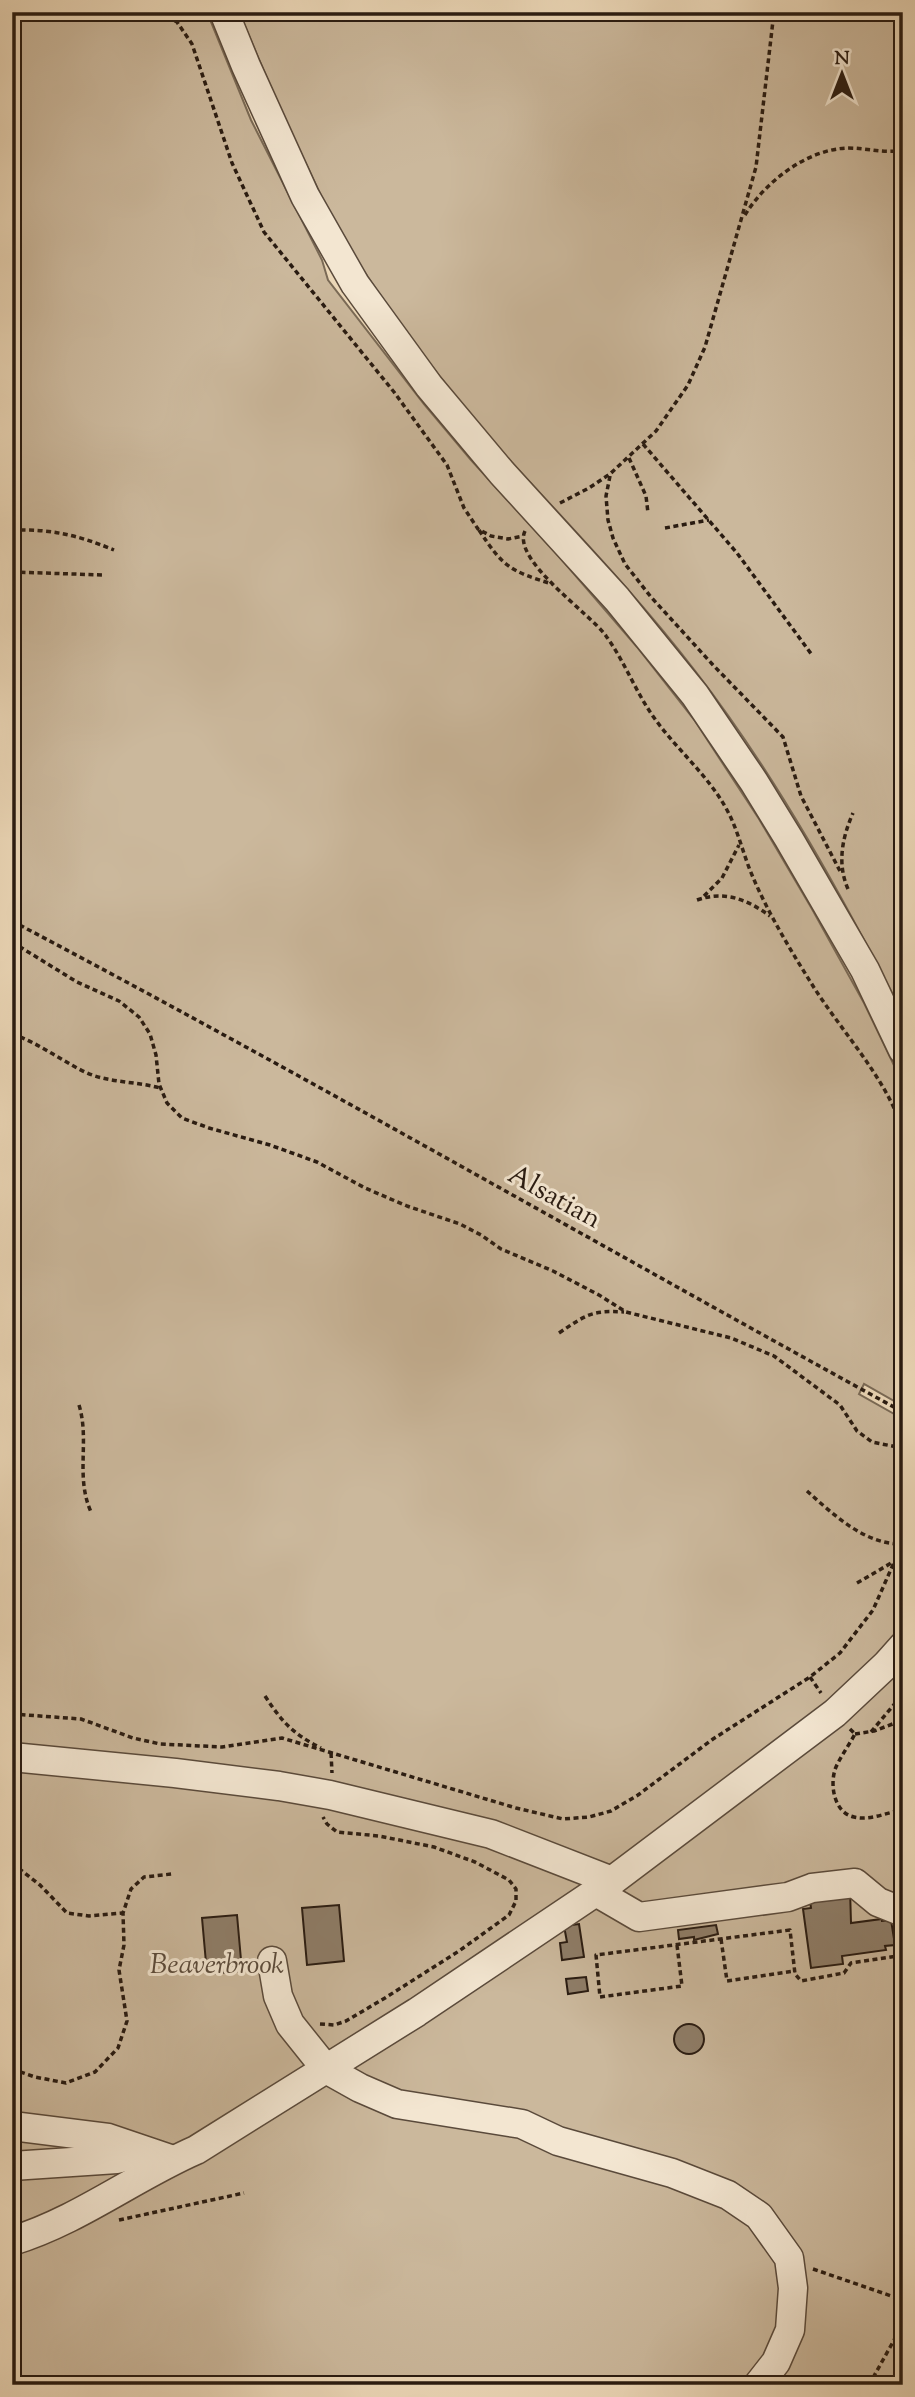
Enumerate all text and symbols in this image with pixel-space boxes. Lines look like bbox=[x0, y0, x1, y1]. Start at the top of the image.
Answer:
north arrow bbox=[806, 38, 876, 108]
text: N bbox=[834, 46, 850, 73]
street label: Alsatian bbox=[500, 1156, 608, 1240]
park label: Beaverbrook bbox=[150, 1946, 284, 1986]

